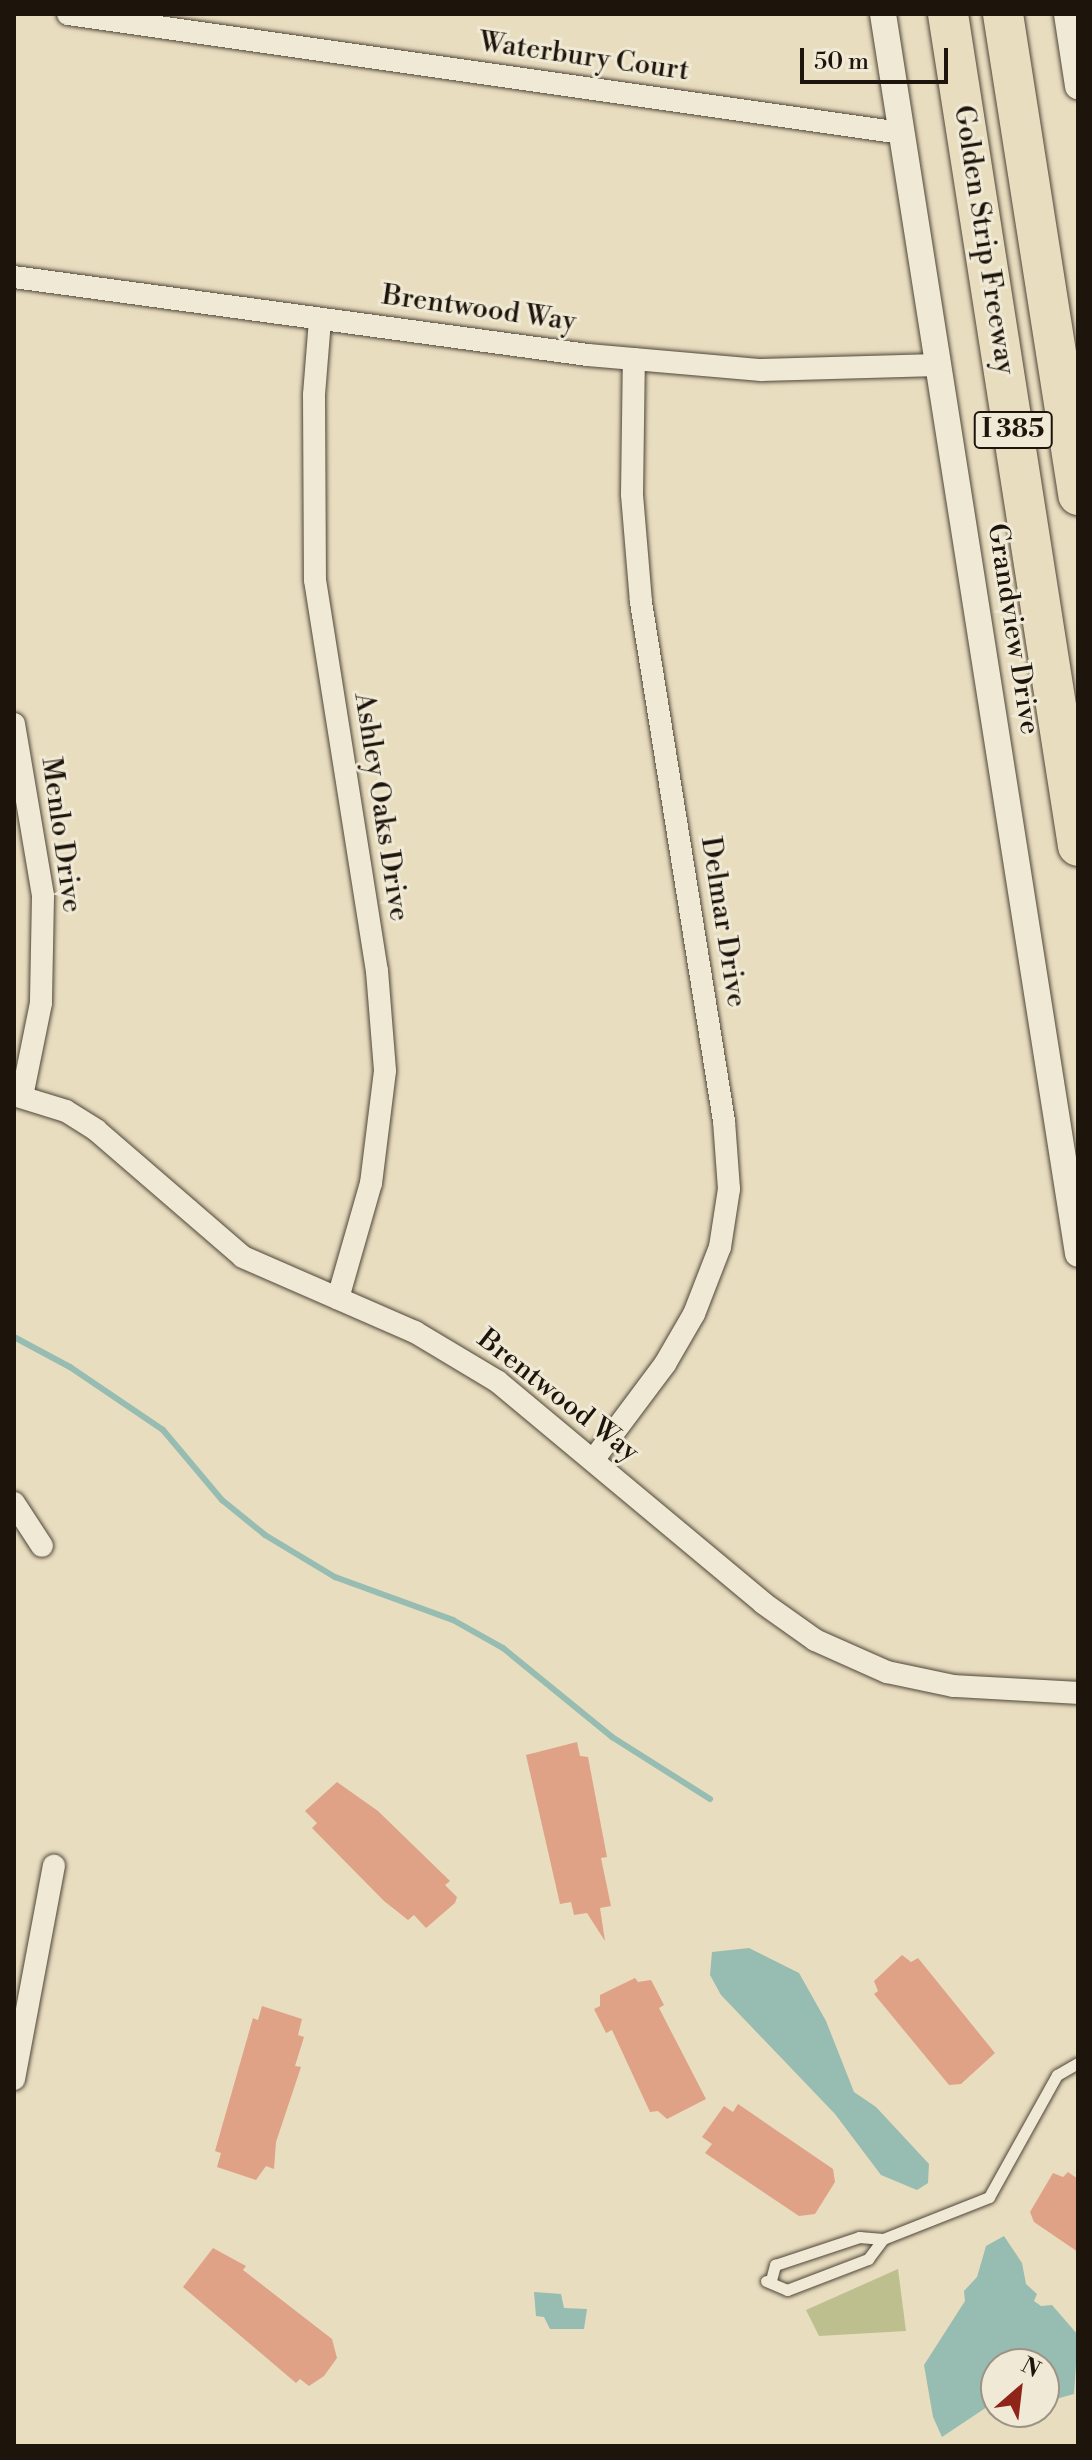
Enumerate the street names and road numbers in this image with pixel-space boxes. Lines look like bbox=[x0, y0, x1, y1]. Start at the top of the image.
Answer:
street label: Waterbury Court bbox=[477, 26, 691, 88]
street label: Golden Strip Freeway bbox=[946, 103, 1022, 377]
street label: Brentwood Way bbox=[380, 279, 578, 339]
road number: I 385 bbox=[973, 408, 1053, 452]
street label: Grandview Drive bbox=[980, 521, 1046, 737]
street label: Ashley Oaks Drive bbox=[346, 690, 416, 924]
street label: Menlo Drive bbox=[33, 755, 89, 915]
street label: Delmar Drive bbox=[693, 834, 753, 1010]
street label: Brentwood Way bbox=[471, 1323, 645, 1469]

